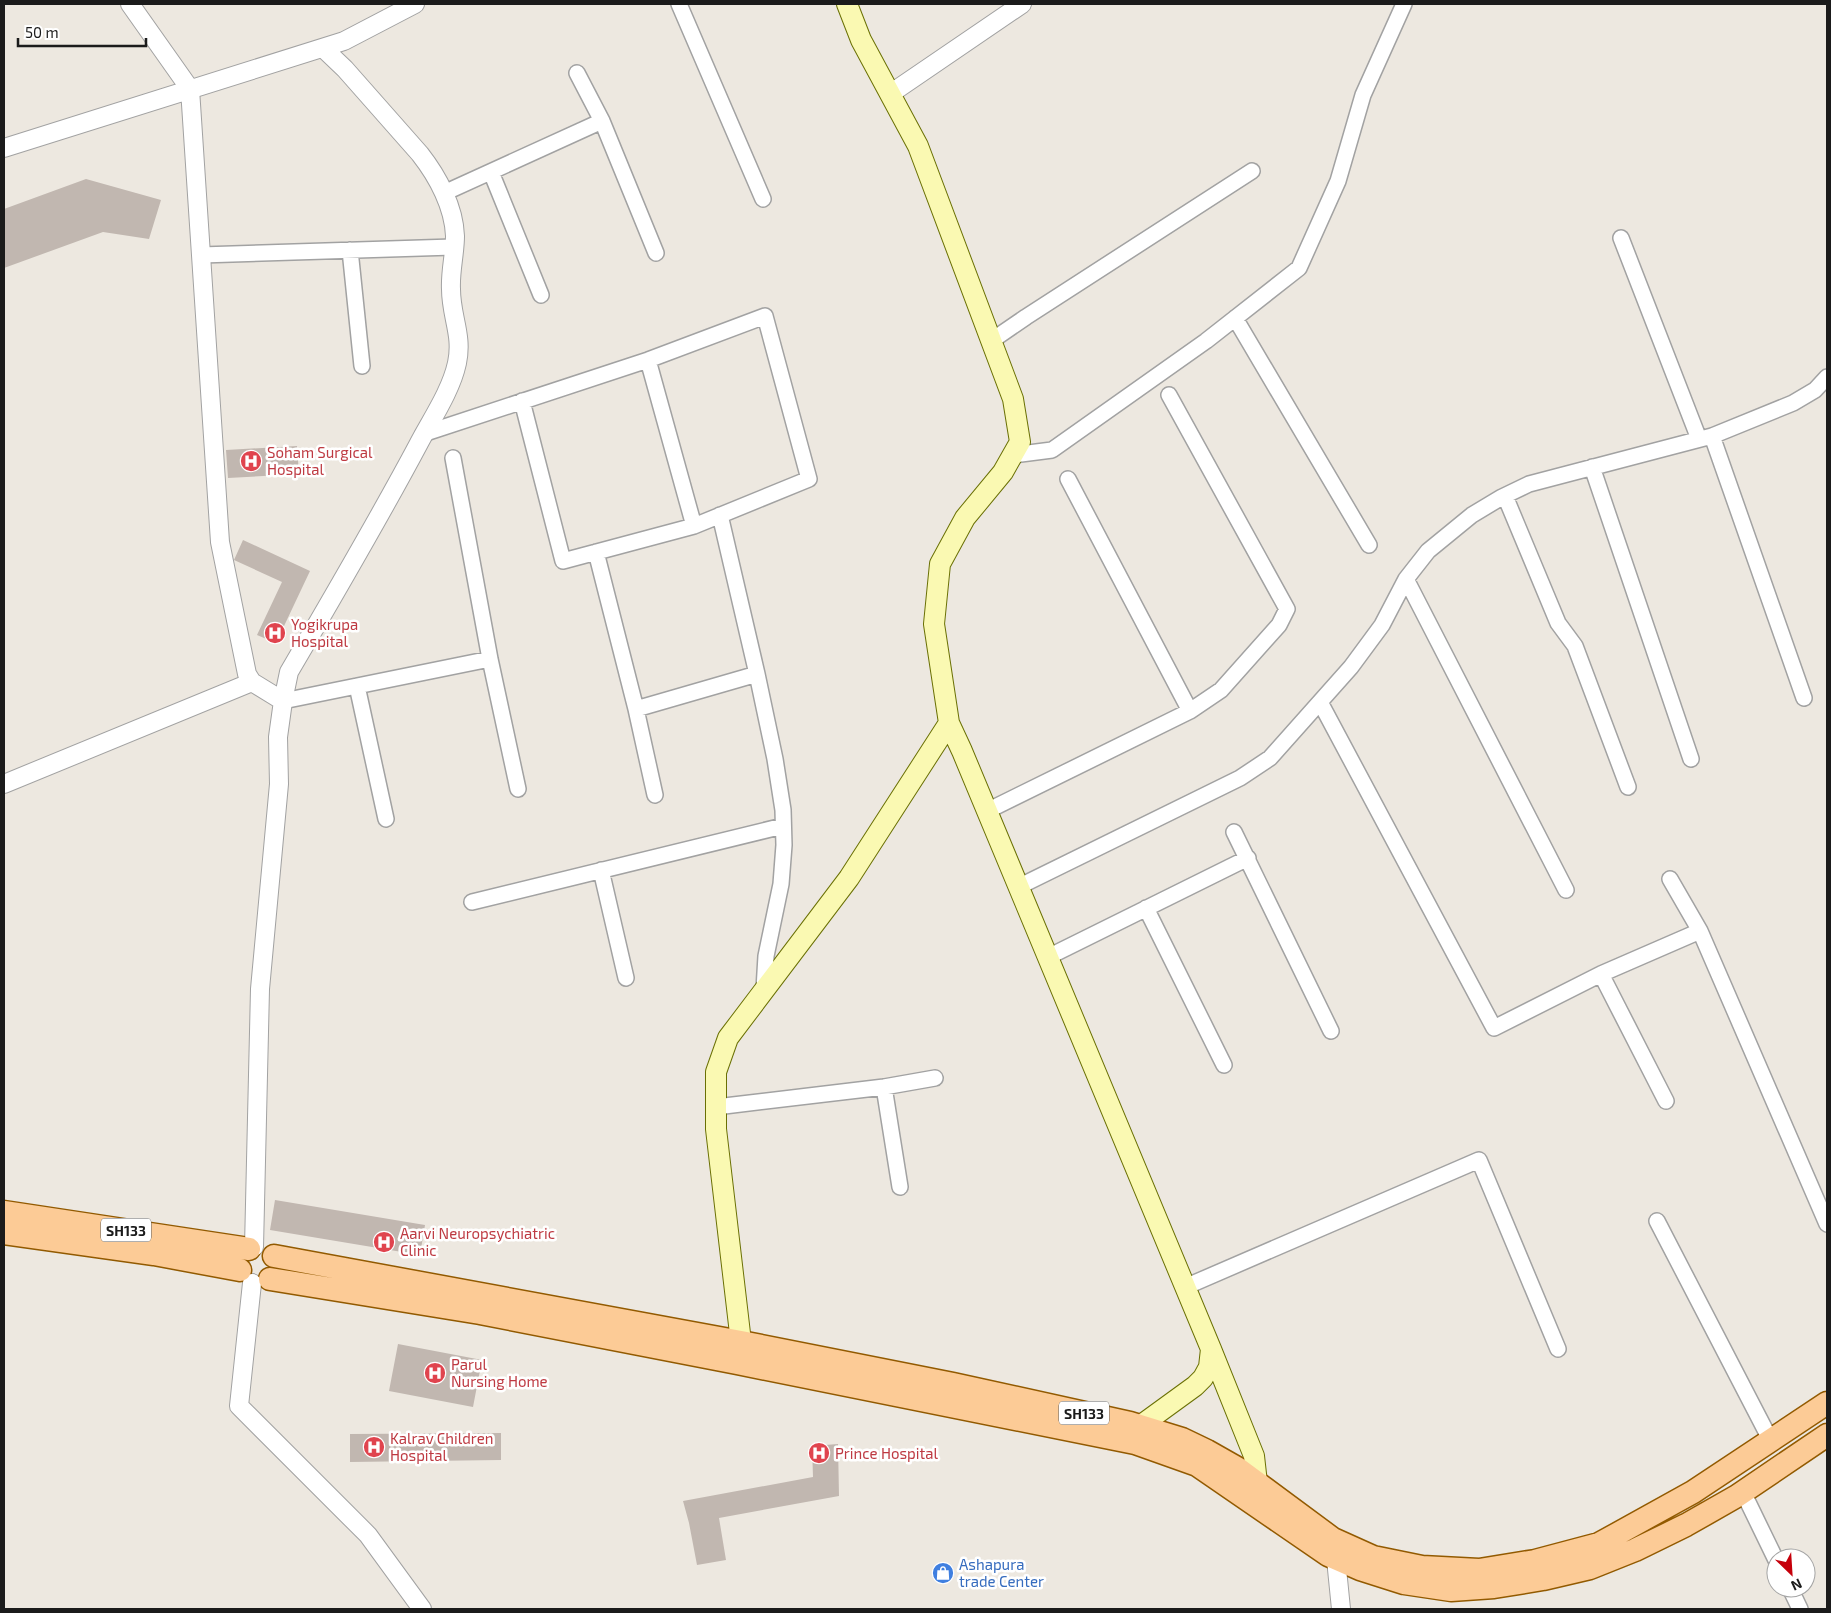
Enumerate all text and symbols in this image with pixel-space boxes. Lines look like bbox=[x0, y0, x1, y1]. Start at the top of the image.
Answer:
scale bar bbox=[18, 15, 145, 47]
text: 50 m bbox=[25, 23, 59, 41]
place label: Soham Surgical Hospital bbox=[267, 443, 373, 478]
hospital icon: Soham Surgical Hospital bbox=[239, 449, 263, 473]
place label: Yogikrupa Hospital bbox=[291, 615, 358, 650]
hospital icon: Yogikrupa Hospital bbox=[263, 621, 287, 645]
road number: SH133 bbox=[101, 1218, 151, 1242]
place label: Aarvi Neuropsychiatric Clinic bbox=[400, 1224, 555, 1259]
hospital icon: Aarvi Neuropsychiatric Clinic bbox=[372, 1230, 396, 1254]
place label: Parul Nursing Home bbox=[451, 1355, 548, 1390]
hospital icon: Parul Nursing Home bbox=[423, 1361, 447, 1385]
road number: SH133 bbox=[1059, 1402, 1109, 1425]
place label: Kalrav Children Hospital bbox=[390, 1429, 493, 1464]
hospital icon: Kalrav Children Hospital bbox=[362, 1435, 386, 1459]
hospital icon: Prince Hospital bbox=[807, 1441, 831, 1465]
place label: Prince Hospital bbox=[835, 1444, 938, 1462]
north arrow bbox=[1766, 1548, 1816, 1598]
place label: Ashapura trade Center bbox=[959, 1555, 1044, 1590]
shop icon: Ashapura trade Center bbox=[931, 1561, 955, 1585]
text: N bbox=[1789, 1575, 1805, 1595]

